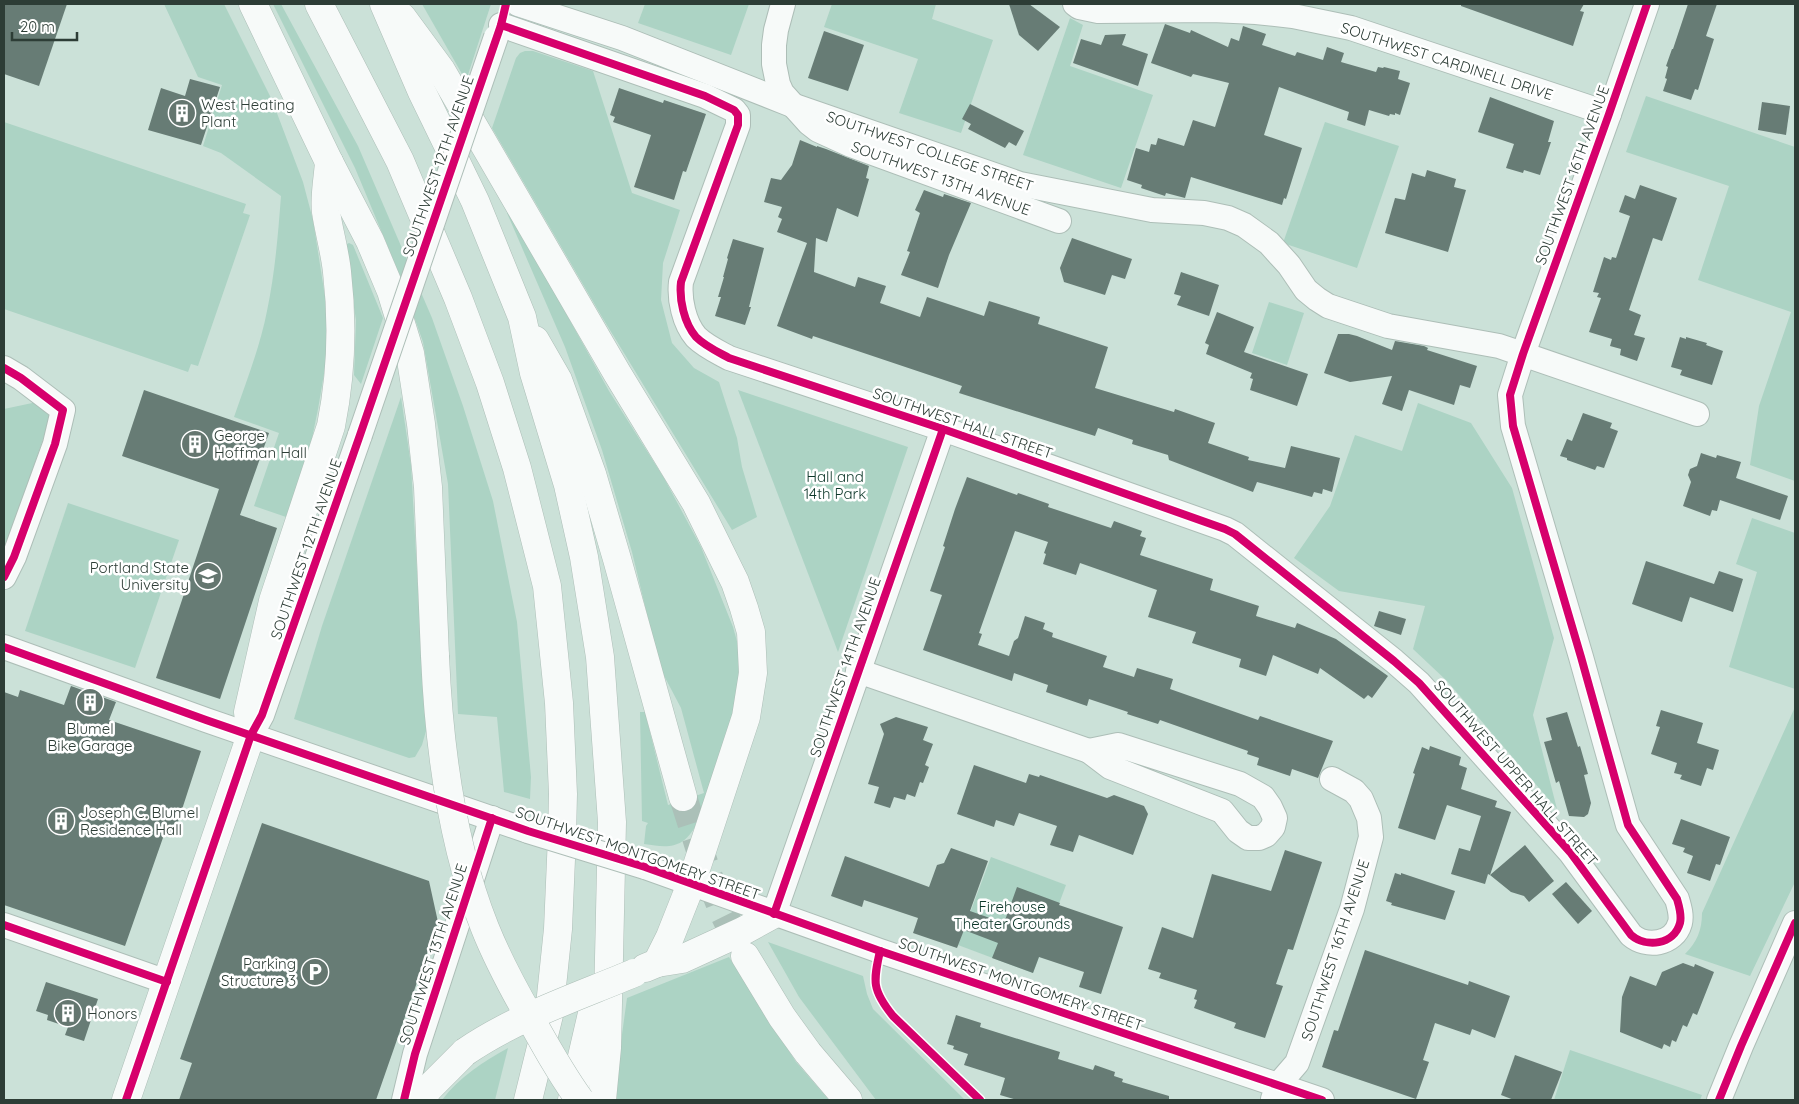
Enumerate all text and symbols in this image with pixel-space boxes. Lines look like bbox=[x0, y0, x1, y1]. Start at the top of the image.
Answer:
scale bar bbox=[12, 10, 78, 42]
text: 20 m bbox=[20, 17, 55, 36]
street label: SOUTHWEST CARDINELL DRIVE bbox=[1339, 18, 1555, 104]
street label: SOUTHWEST 12TH AVENUE bbox=[398, 73, 478, 259]
street label: SOUTHWEST 16TH AVENUE bbox=[1531, 83, 1613, 267]
place label: West Heating Plant bbox=[201, 95, 295, 131]
building icon: West Heating Plant bbox=[167, 98, 197, 128]
street label: SOUTHWEST COLLEGE STREET bbox=[824, 107, 1036, 195]
street label: SOUTHWEST 13TH AVENUE bbox=[849, 137, 1033, 219]
street label: SOUTHWEST HALL STREET bbox=[870, 383, 1056, 463]
place label: George Hoffman Hall bbox=[214, 426, 307, 462]
building icon: George Hoffman Hall bbox=[180, 429, 210, 459]
street label: SOUTHWEST 12TH AVENUE bbox=[266, 456, 346, 642]
park label: Hall and 14th Park bbox=[804, 467, 866, 503]
place label: Portland State University bbox=[90, 558, 189, 594]
school or university icon: Portland State University bbox=[193, 561, 223, 591]
street label: SOUTHWEST 14TH AVENUE bbox=[805, 574, 885, 760]
street label: SOUTHWEST UPPER HALL STREET bbox=[1430, 676, 1602, 870]
building icon: Blumel Bike Garage bbox=[75, 687, 105, 717]
place label: Blumel Bike Garage bbox=[47, 719, 133, 755]
street label: SOUTHWEST MONTGOMERY STREET bbox=[513, 802, 763, 904]
place label: Joseph C. Blumel Residence Hall bbox=[80, 803, 199, 839]
building icon: Joseph C. Blumel Residence Hall bbox=[46, 806, 76, 836]
street label: SOUTHWEST 16TH AVENUE bbox=[1297, 857, 1373, 1043]
street label: SOUTHWEST 13TH AVENUE bbox=[395, 861, 471, 1047]
park label: Firehouse Theater Grounds bbox=[954, 897, 1070, 933]
street label: SOUTHWEST MONTGOMERY STREET bbox=[896, 933, 1146, 1035]
place label: Parking Structure 3 bbox=[221, 954, 296, 990]
parking icon: Parking Structure 3 bbox=[300, 957, 330, 987]
building icon: Honors bbox=[53, 998, 83, 1028]
place label: Honors bbox=[87, 1004, 137, 1023]

